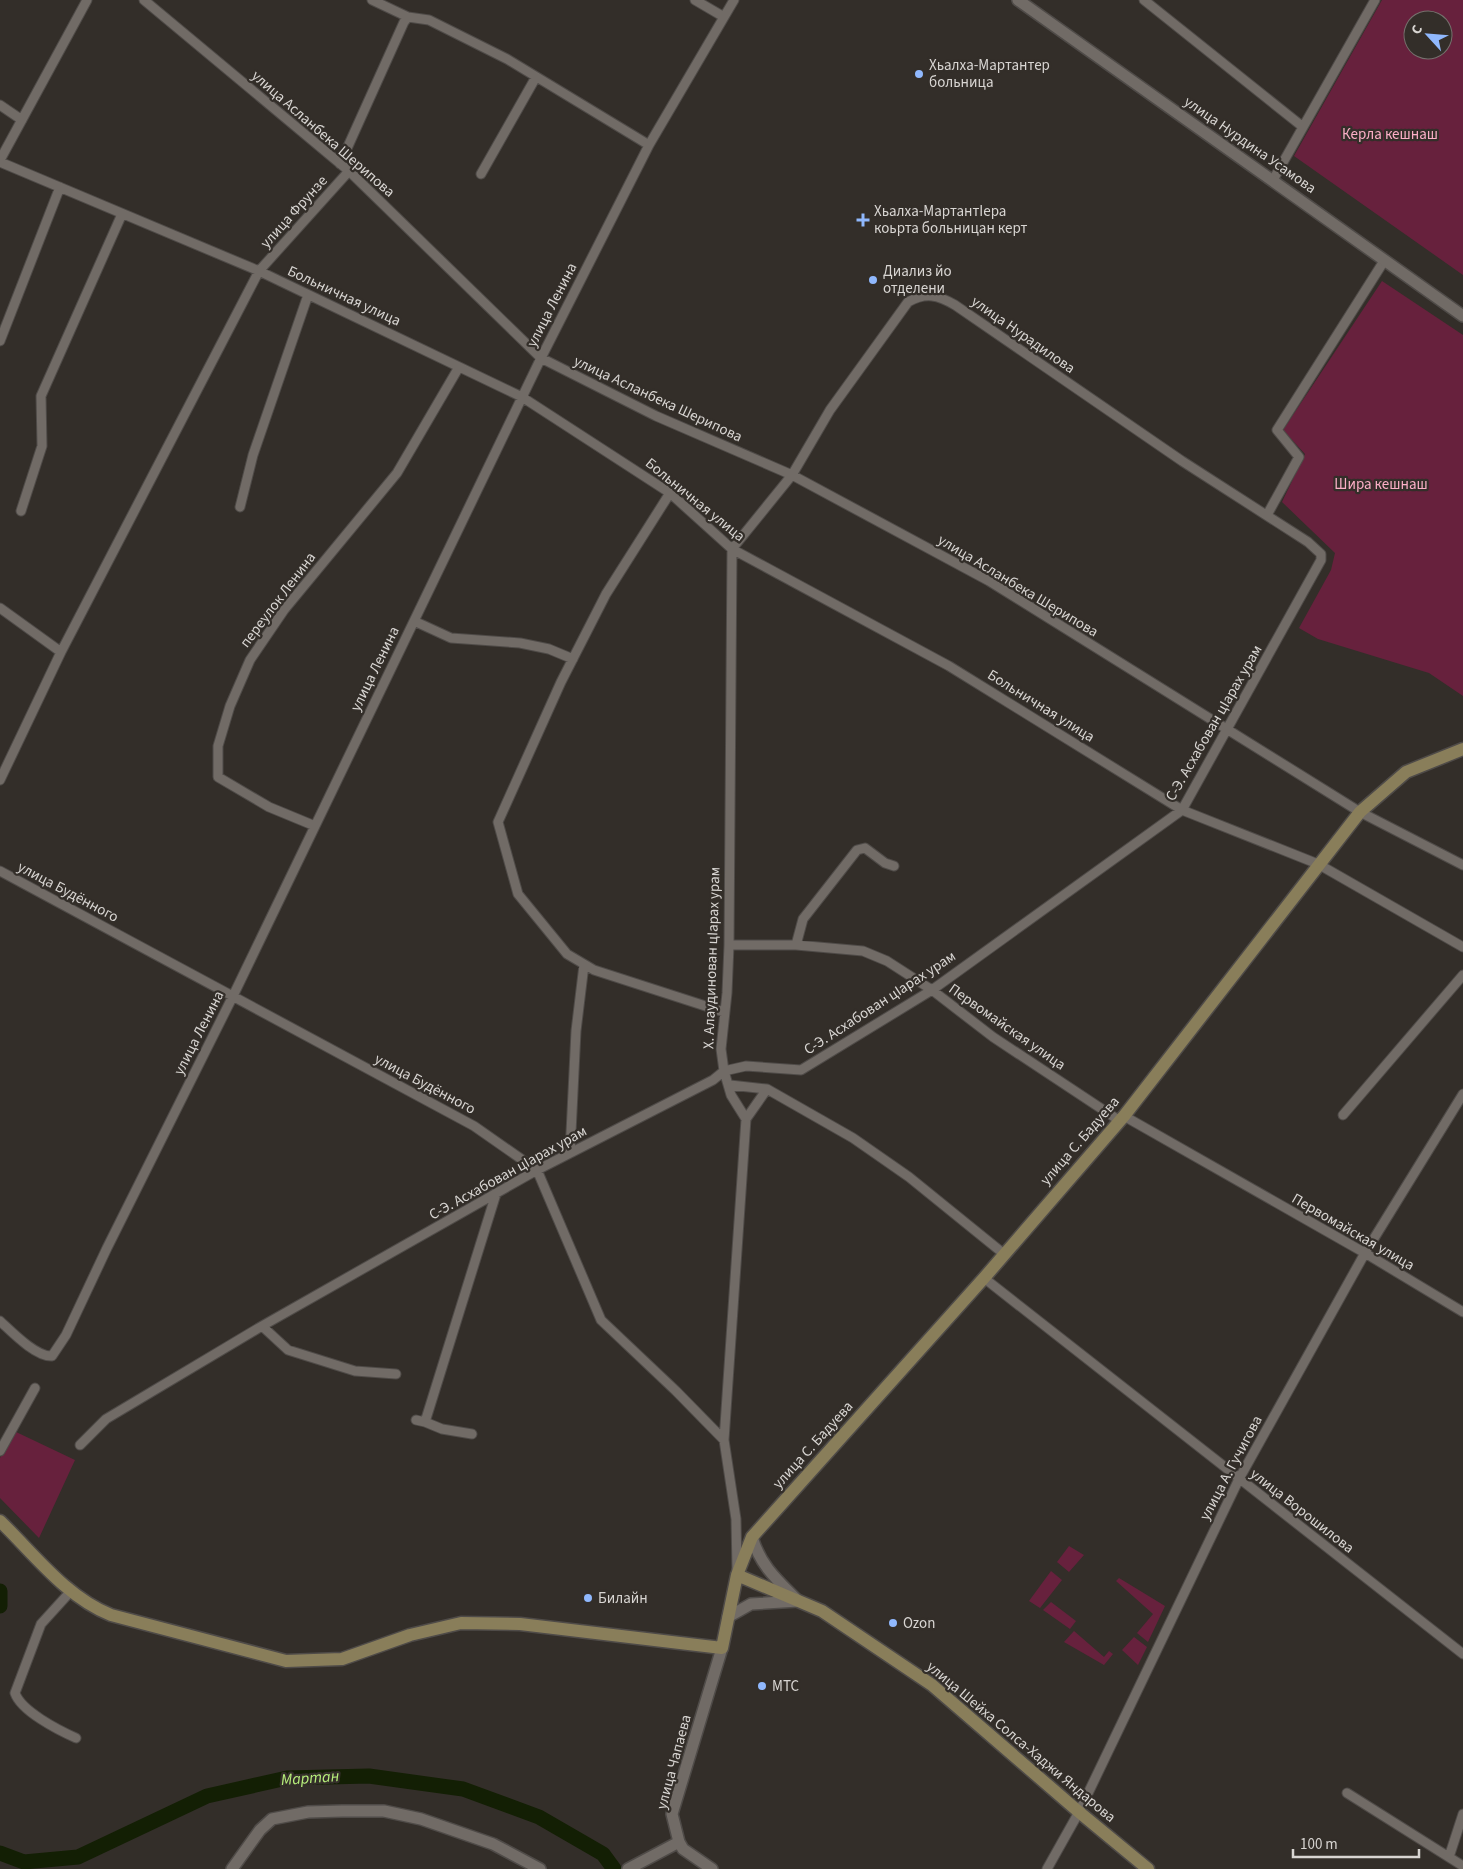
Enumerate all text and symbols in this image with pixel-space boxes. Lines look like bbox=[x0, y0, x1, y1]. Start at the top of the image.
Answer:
north arrow bbox=[1403, 10, 1453, 60]
text: С bbox=[1406, 22, 1428, 38]
place label: Хьалха-Мартантер больница bbox=[929, 55, 1050, 93]
street label: улица Асланбека Шерипова bbox=[247, 66, 399, 202]
marker: Хьалха-Мартантер больница bbox=[913, 68, 925, 80]
street label: улица Нурдина Усамова bbox=[1180, 91, 1320, 199]
park label: Керла кешнаш bbox=[1342, 124, 1438, 145]
street label: улица Фрунзе bbox=[256, 171, 332, 253]
place label: Хьалха-МартантIера коьрта больницан керт bbox=[874, 201, 1027, 239]
marker: Хьалха-МартантIера коьрта больницан керт bbox=[856, 213, 870, 227]
street label: улица Ленина bbox=[522, 259, 582, 351]
street label: Больничная улица bbox=[284, 261, 404, 331]
place label: Диализ йо отделени bbox=[883, 261, 952, 299]
marker: Диализ йо отделени bbox=[867, 274, 879, 286]
street label: улица Нурадилова bbox=[967, 291, 1079, 379]
street label: улица Асланбека Шерипова bbox=[570, 351, 746, 447]
street label: Больничная улица bbox=[641, 453, 749, 547]
park label: Шира кешнаш bbox=[1334, 474, 1428, 495]
street label: улица Асланбека Шерипова bbox=[934, 530, 1102, 642]
street label: переулок Ленина bbox=[235, 548, 321, 652]
street label: улица Ленина bbox=[345, 623, 405, 715]
street label: С-Э. Асхабован цIарах урам bbox=[1161, 641, 1267, 805]
street label: Больничная улица bbox=[983, 665, 1099, 747]
street label: улица Будённого bbox=[14, 856, 122, 928]
street label: Х. Алаудинован цIарах урам bbox=[698, 867, 726, 1049]
street label: С-Э. Асхабован цIарах урам bbox=[800, 946, 960, 1060]
street label: Первомайская улица bbox=[944, 979, 1070, 1075]
street label: улица Ленина bbox=[169, 987, 229, 1079]
street label: улица Будённого bbox=[371, 1048, 479, 1120]
street label: улица С. Бадуева bbox=[1036, 1092, 1124, 1190]
street label: С-Э. Асхабован цIарах урам bbox=[425, 1121, 591, 1225]
street label: Первомайская улица bbox=[1288, 1188, 1418, 1276]
street label: улица С. Бадуева bbox=[768, 1397, 858, 1493]
street label: улица А. Гучигова bbox=[1194, 1412, 1268, 1524]
street label: улица Ворошилова bbox=[1246, 1464, 1358, 1558]
place label: Билайн bbox=[598, 1588, 648, 1609]
marker: Билайн bbox=[582, 1592, 594, 1604]
place label: Ozon bbox=[903, 1613, 935, 1634]
marker: Ozon bbox=[887, 1617, 899, 1629]
street label: улица Шейха Солса-Хаджи Яндарова bbox=[922, 1656, 1120, 1828]
place label: МТС bbox=[772, 1676, 800, 1697]
marker: МТС bbox=[756, 1680, 768, 1692]
street label: улица Чапаева bbox=[651, 1712, 697, 1812]
water label: Мартан bbox=[280, 1765, 340, 1791]
scale bar bbox=[1293, 1826, 1419, 1858]
text: 100 m bbox=[1300, 1834, 1338, 1855]

